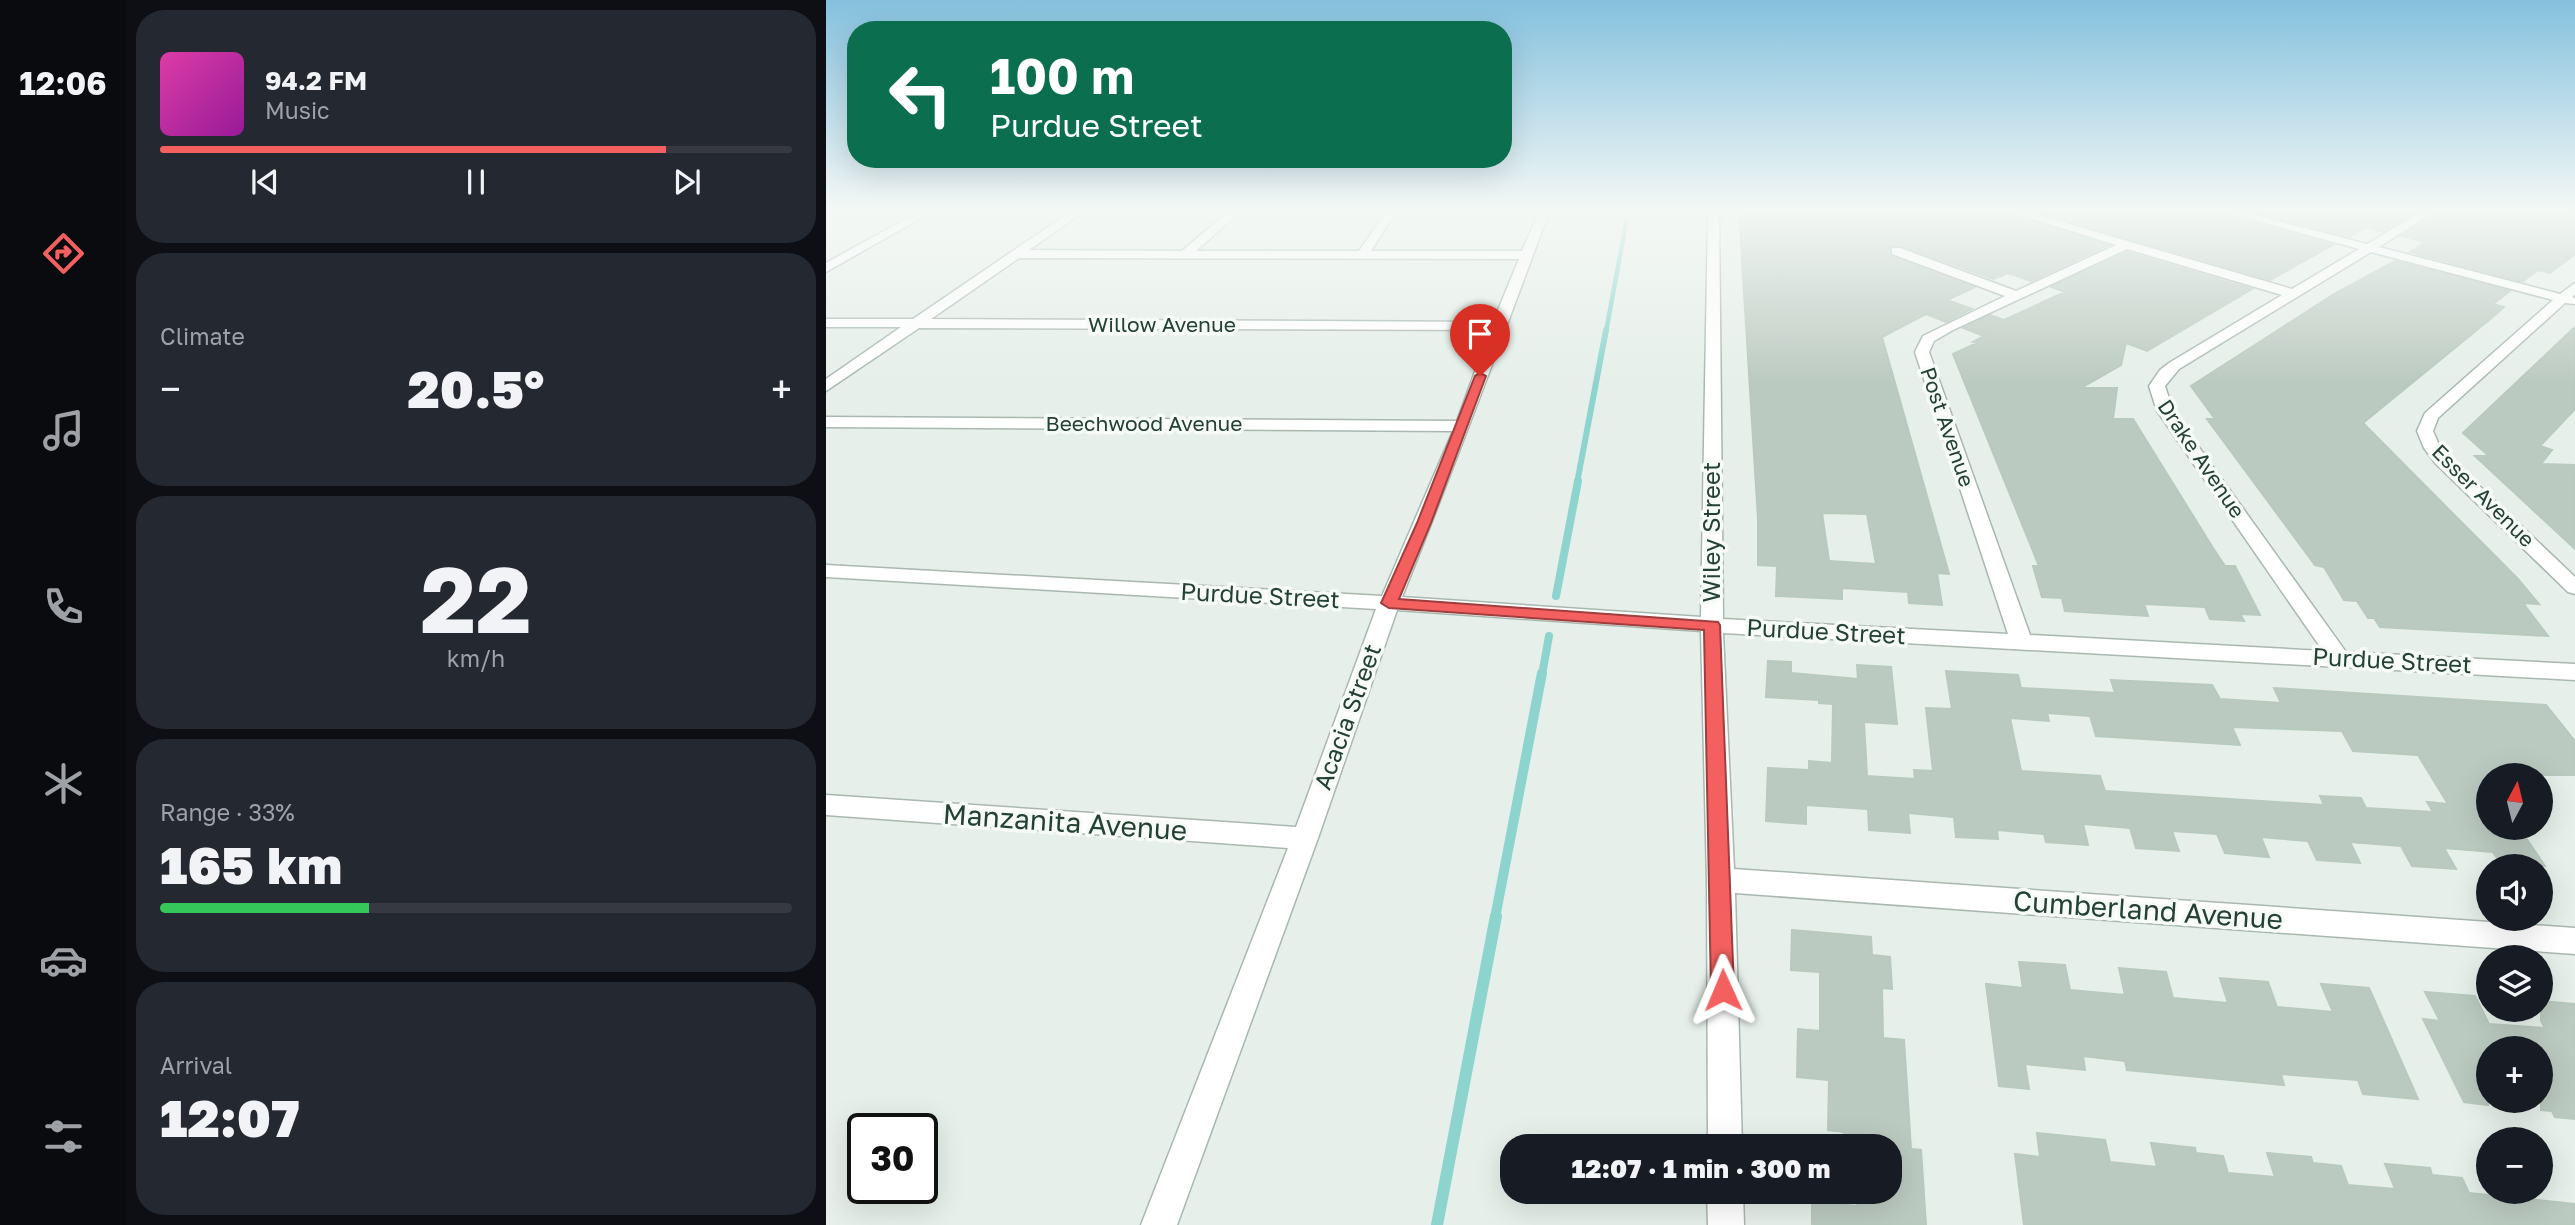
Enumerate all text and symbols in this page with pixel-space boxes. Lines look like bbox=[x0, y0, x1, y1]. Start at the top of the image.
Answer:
text: 100 m bbox=[990, 46, 1134, 105]
icon: left bbox=[875, 49, 966, 140]
text: 12:06 bbox=[19, 64, 107, 102]
text: 94.2 FM bbox=[265, 65, 367, 96]
text: Music bbox=[265, 96, 330, 124]
text: Purdue Street bbox=[990, 106, 1203, 144]
icon: previous bbox=[246, 163, 284, 201]
icon: pause bbox=[457, 163, 495, 201]
icon: next bbox=[668, 163, 706, 201]
icon: directions bbox=[39, 229, 88, 278]
pin bbox=[1450, 304, 1510, 376]
street label: Willow Avenue bbox=[1088, 311, 1236, 337]
icon: arrive bbox=[1461, 315, 1499, 353]
text: Climate bbox=[160, 322, 245, 350]
text: 20.5° bbox=[408, 357, 544, 419]
street label: Post Avenue bbox=[1915, 363, 1981, 490]
text: − bbox=[160, 366, 181, 411]
text: + bbox=[771, 366, 792, 411]
street label: Drake Avenue bbox=[2153, 394, 2251, 523]
icon: music bbox=[39, 406, 88, 455]
street label: Beechwood Avenue bbox=[1046, 410, 1242, 436]
street label: Esser Avenue bbox=[2427, 438, 2541, 552]
street label: Wiley Street bbox=[1696, 462, 1725, 602]
text: 22 bbox=[420, 544, 532, 653]
street label: Purdue Street bbox=[1180, 576, 1341, 613]
icon: phone bbox=[39, 582, 88, 631]
street label: Purdue Street bbox=[1746, 612, 1907, 649]
street label: Acacia Street bbox=[1307, 640, 1386, 793]
street label: Purdue Street bbox=[2312, 641, 2473, 678]
text: km/h bbox=[447, 644, 505, 672]
icon: climate bbox=[39, 759, 88, 808]
north arrow bbox=[2476, 763, 2553, 840]
map controls bbox=[2476, 763, 2553, 1204]
street label: Manzanita Avenue bbox=[942, 797, 1188, 846]
text: Range · 33% bbox=[160, 798, 295, 826]
text: 165 km bbox=[160, 833, 342, 895]
button: sound bbox=[2476, 854, 2553, 931]
street label: Cumberland Avenue bbox=[2012, 884, 2284, 935]
icon: car bbox=[39, 936, 88, 985]
button: layers bbox=[2476, 945, 2553, 1022]
position arrow bbox=[1686, 953, 1760, 1027]
button: + bbox=[2476, 1036, 2553, 1113]
text: Arrival bbox=[160, 1051, 232, 1079]
text: 12:07 bbox=[160, 1086, 300, 1148]
icon: filters bbox=[39, 1112, 88, 1161]
speed limit sign: 30 bbox=[847, 1113, 938, 1204]
button: − bbox=[2476, 1127, 2553, 1204]
text: 12:07 · 1 min · 300 m bbox=[1572, 1153, 1830, 1184]

